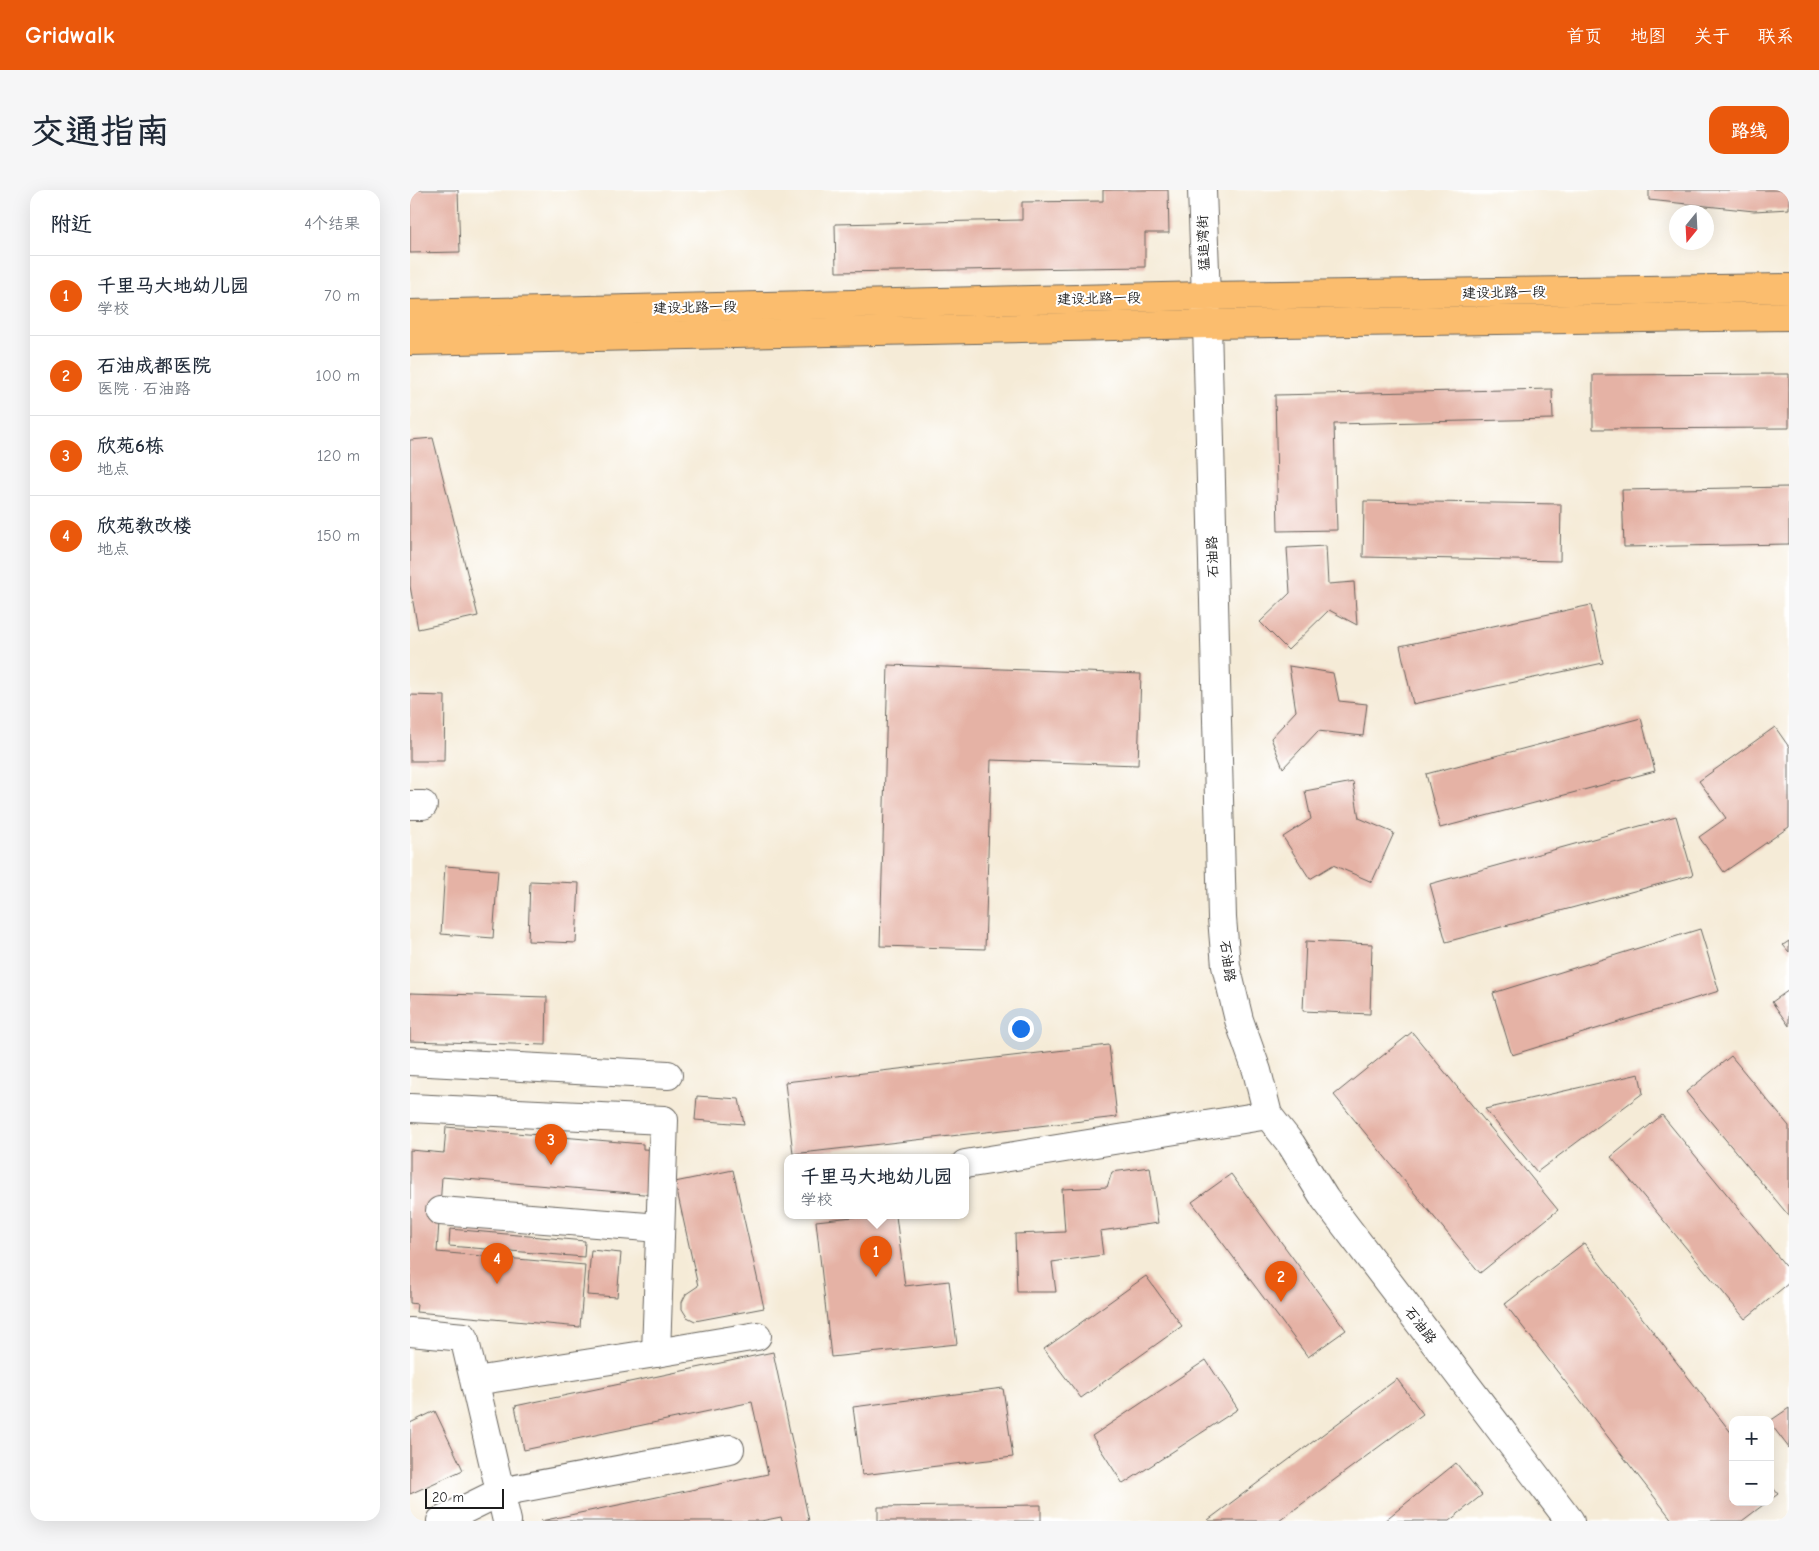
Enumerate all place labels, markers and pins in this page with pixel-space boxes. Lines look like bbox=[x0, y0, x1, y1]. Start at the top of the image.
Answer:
pin: 3 bbox=[535, 1124, 567, 1165]
pin: 1 bbox=[860, 1236, 892, 1277]
pin: 4 bbox=[481, 1243, 513, 1284]
pin: 2 bbox=[1265, 1261, 1297, 1302]

